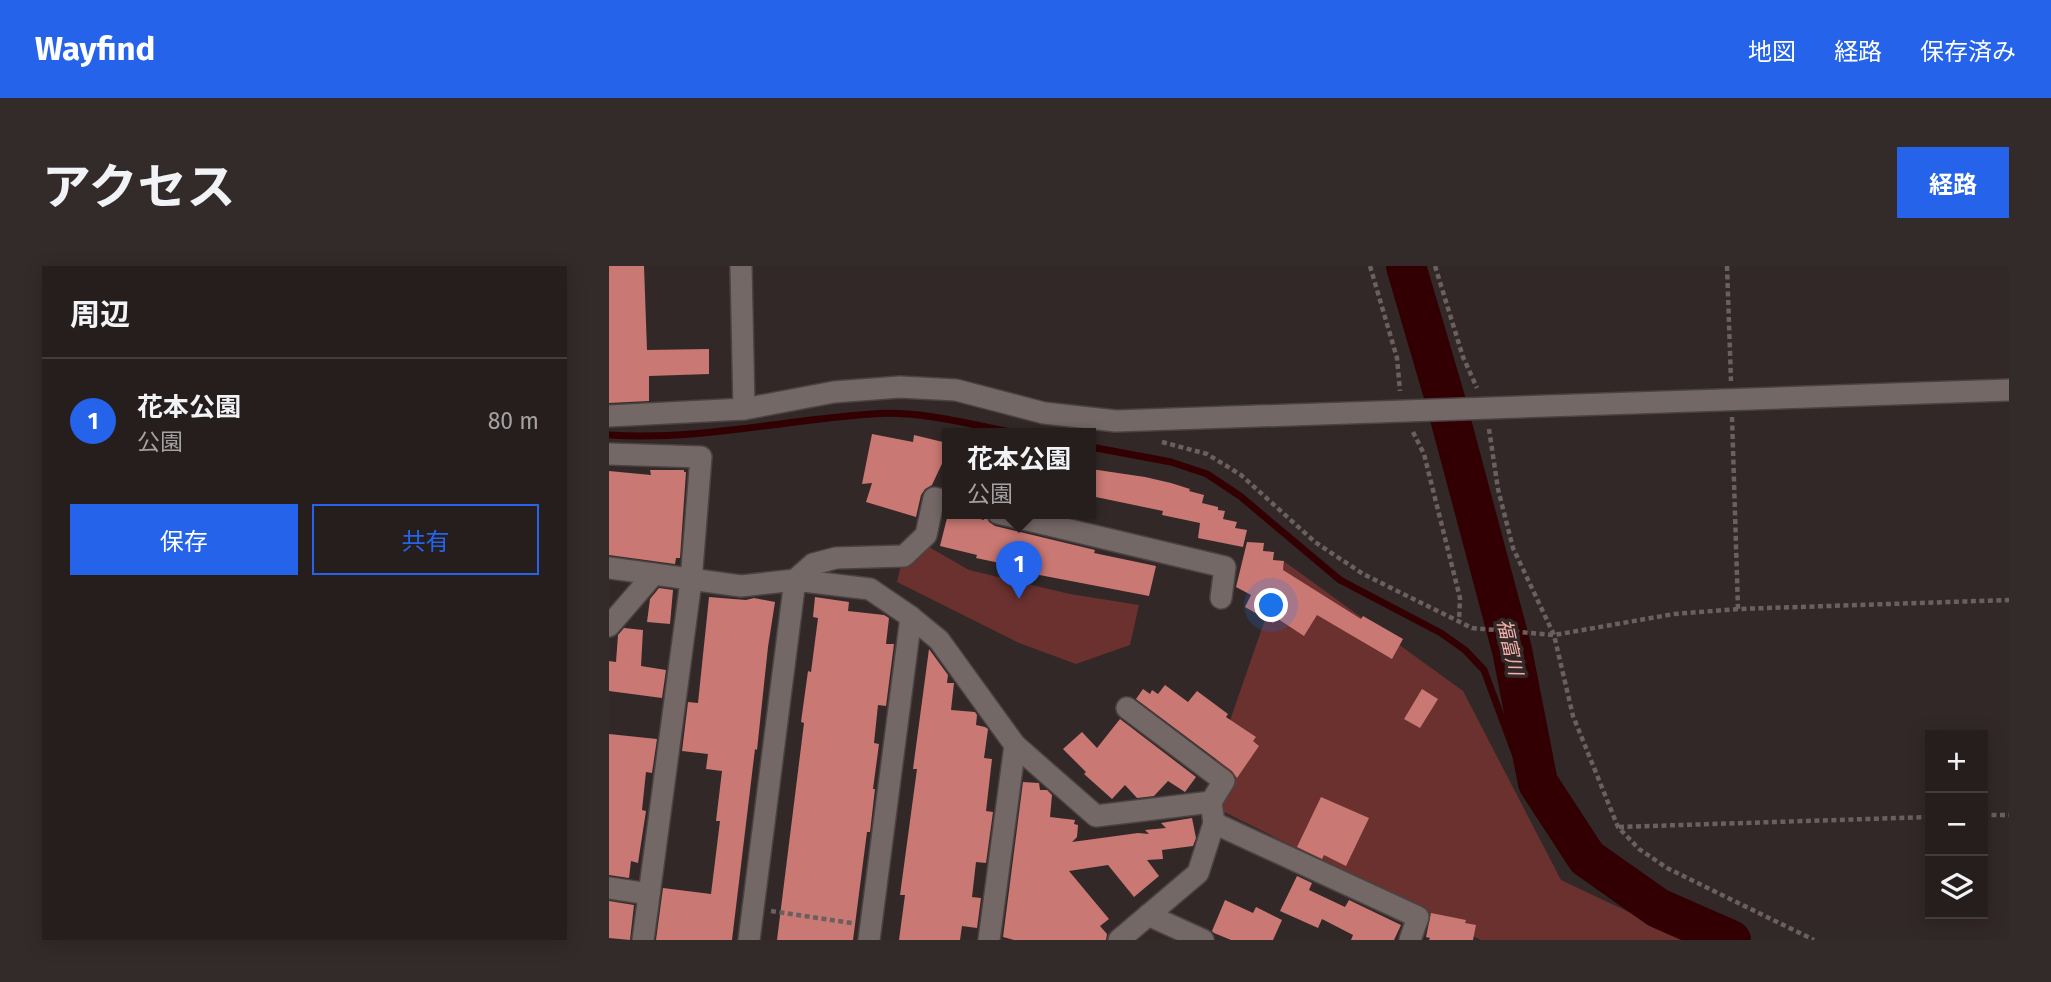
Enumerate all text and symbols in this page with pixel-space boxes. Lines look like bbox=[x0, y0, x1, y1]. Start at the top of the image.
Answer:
text: Wayfind bbox=[35, 29, 155, 69]
text: 地図 bbox=[1748, 38, 1796, 66]
text: 経路 bbox=[1834, 38, 1882, 66]
text: 保存済み bbox=[1920, 38, 2016, 66]
button: 経路 bbox=[1897, 147, 2009, 218]
text: アクセス bbox=[42, 158, 236, 217]
text: 周辺 bbox=[70, 297, 130, 333]
text: 花本公園 bbox=[137, 392, 241, 423]
text: 1 bbox=[88, 407, 98, 435]
text: 80 m bbox=[488, 407, 539, 435]
text: 公園 bbox=[137, 428, 183, 456]
popup bbox=[942, 428, 1096, 519]
text: 花本公園 bbox=[967, 444, 1071, 475]
text: 公園 bbox=[967, 480, 1013, 508]
button: 保存 bbox=[70, 504, 298, 575]
button: 共有 bbox=[312, 504, 539, 575]
pin: 1 bbox=[996, 541, 1042, 599]
your location bbox=[1254, 588, 1288, 622]
water label: 福富川 bbox=[1492, 617, 1528, 679]
map controls bbox=[1925, 730, 1988, 919]
button: + bbox=[1925, 730, 1988, 793]
button: − bbox=[1925, 793, 1988, 856]
button: layers bbox=[1925, 856, 1988, 919]

